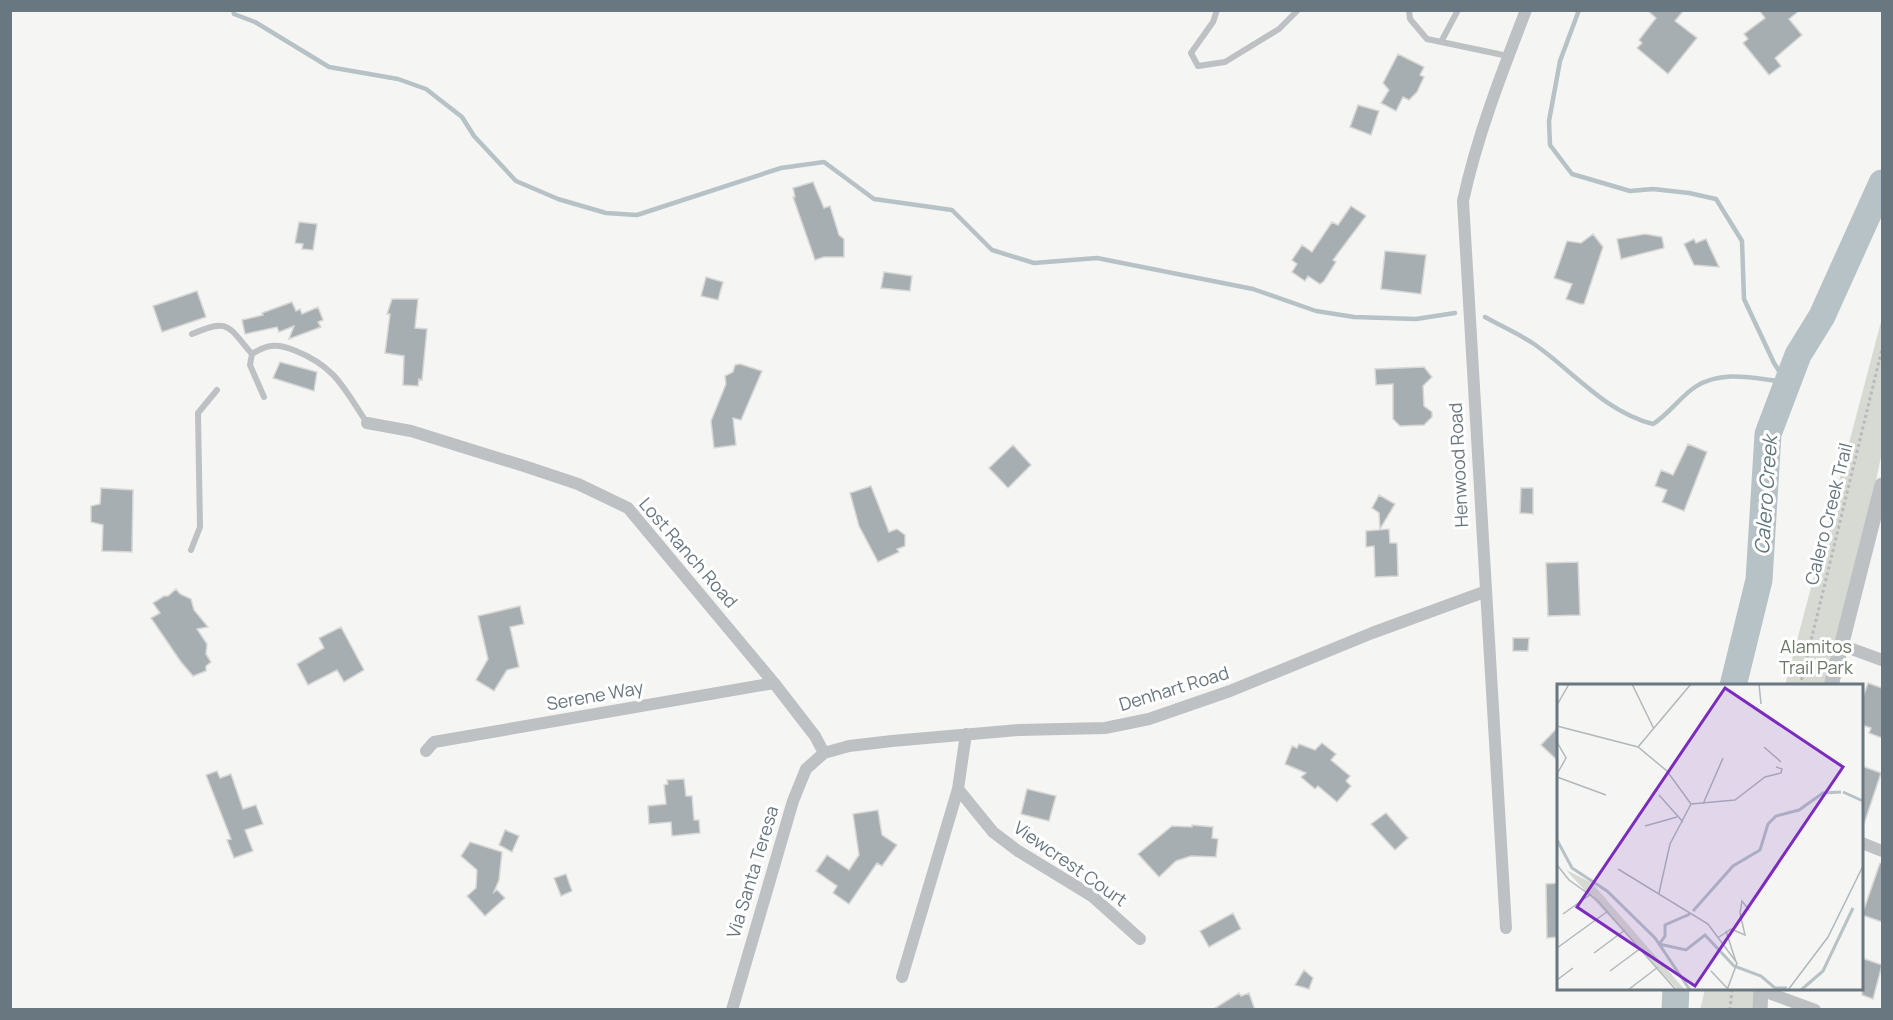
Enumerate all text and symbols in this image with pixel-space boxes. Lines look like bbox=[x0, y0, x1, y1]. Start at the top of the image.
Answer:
street label: Henwood Road bbox=[1443, 402, 1473, 528]
water label: Calero Creek bbox=[1748, 431, 1783, 555]
street label: Calero Creek Trail bbox=[1799, 440, 1857, 587]
street label: Lost Ranch Road bbox=[634, 492, 743, 613]
park label: Alamitos Trail Park bbox=[1779, 634, 1854, 679]
street label: Denhart Road bbox=[1116, 660, 1232, 716]
street label: Serene Way bbox=[545, 675, 646, 715]
inset map bbox=[1557, 684, 1863, 990]
street label: Via Santa Teresa bbox=[721, 803, 784, 941]
street label: Viewcrest Court bbox=[1009, 815, 1132, 911]

